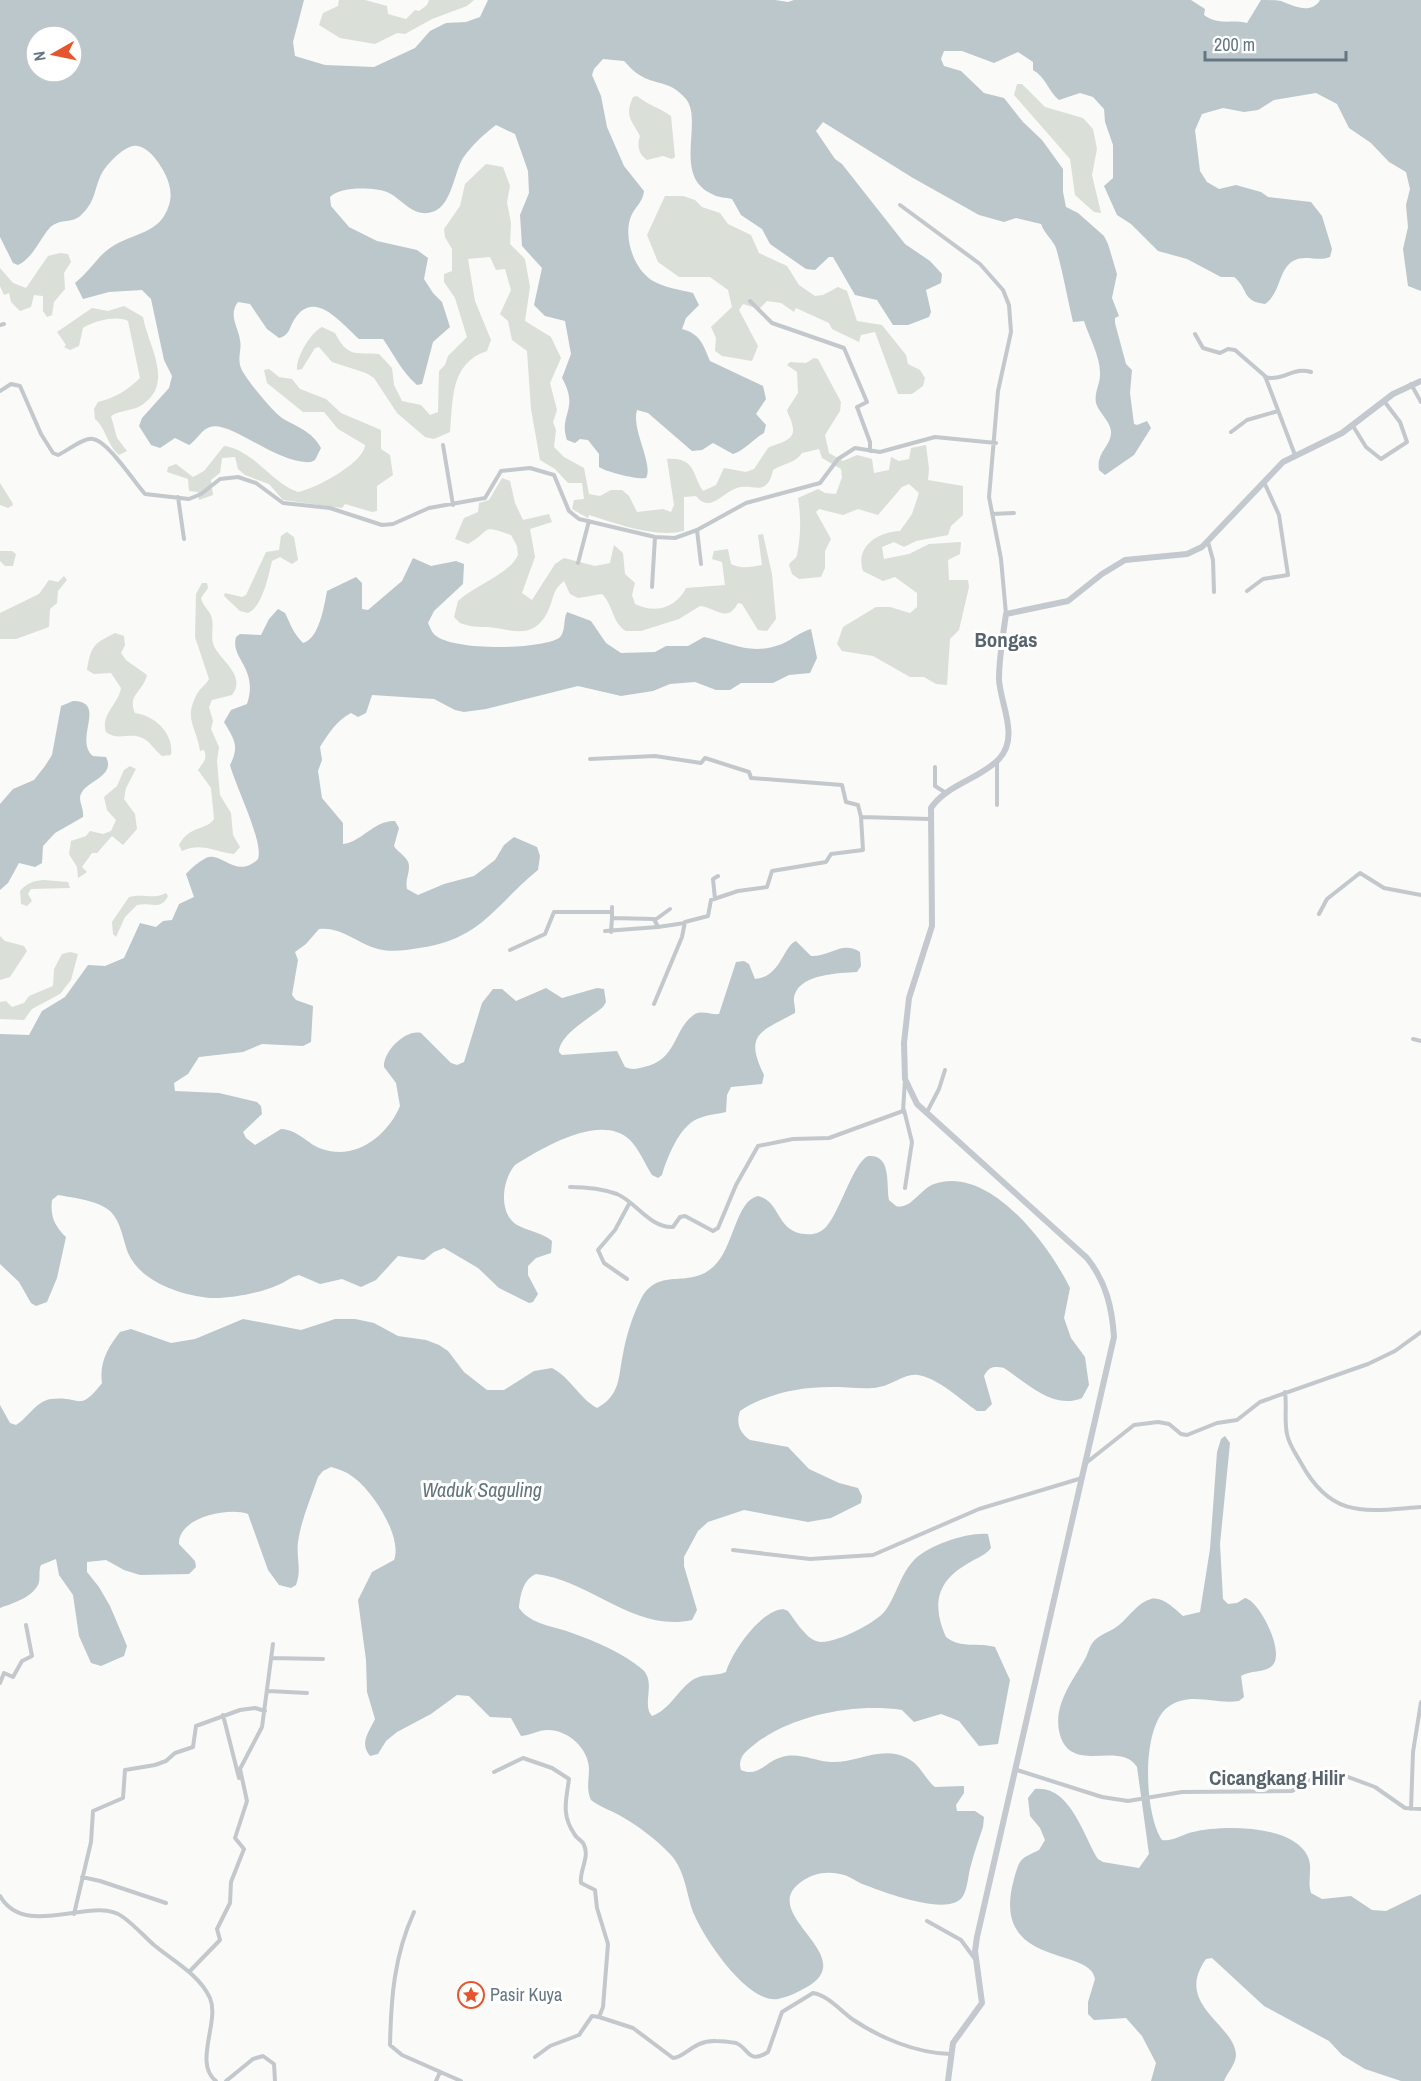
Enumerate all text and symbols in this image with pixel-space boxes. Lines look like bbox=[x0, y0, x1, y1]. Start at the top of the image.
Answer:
north arrow bbox=[24, 24, 84, 84]
scale bar bbox=[1205, 24, 1346, 62]
text: 200 m bbox=[1214, 32, 1255, 57]
text: N bbox=[28, 50, 51, 63]
district label: Bongas bbox=[974, 625, 1038, 654]
water label: Waduk Saguling bbox=[422, 1476, 542, 1503]
district label: Cicangkang Hilir bbox=[1209, 1763, 1345, 1792]
place icon: Pasir Kuya bbox=[456, 1980, 486, 2010]
place label: Pasir Kuya bbox=[490, 1982, 562, 2007]

